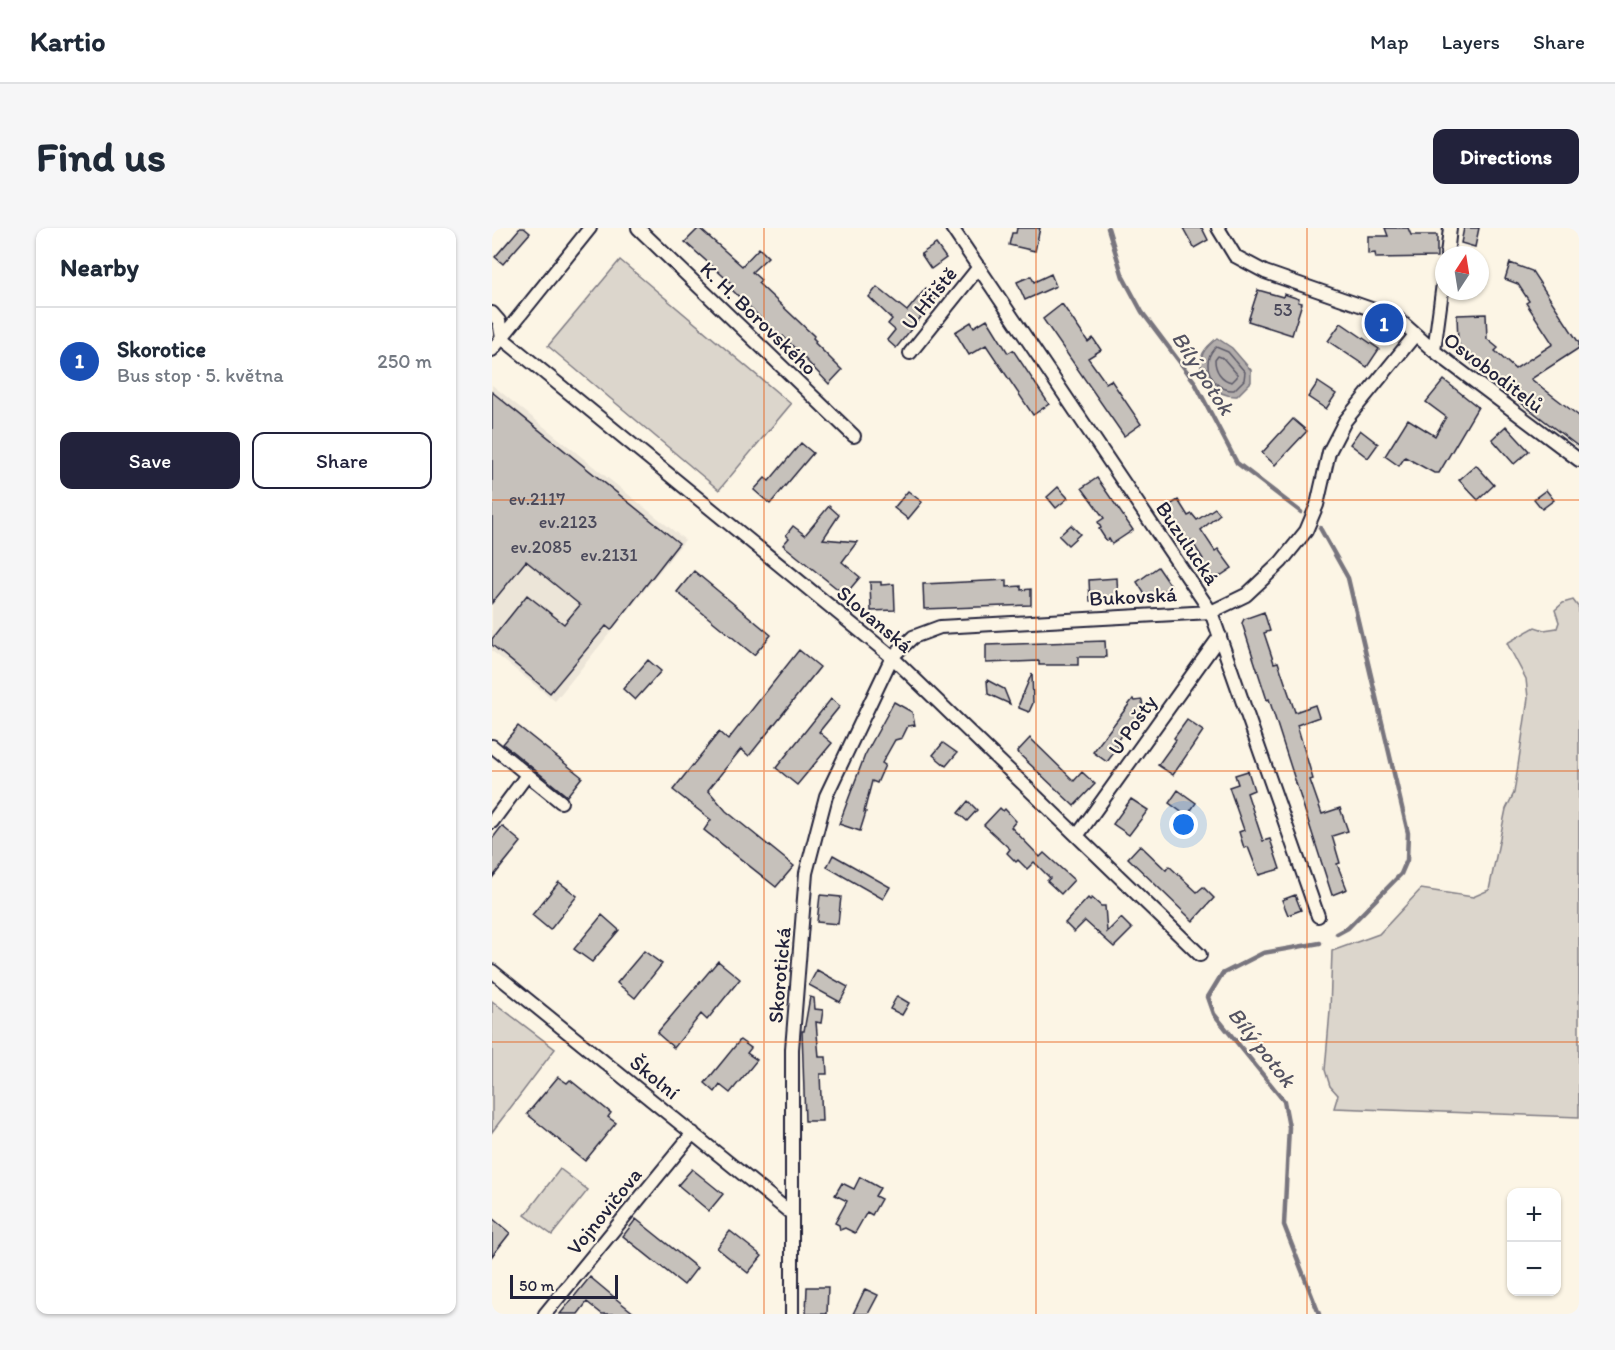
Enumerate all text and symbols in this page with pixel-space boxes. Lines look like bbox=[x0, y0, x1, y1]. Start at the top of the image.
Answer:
text: Kartio bbox=[30, 24, 105, 58]
text: Map bbox=[1370, 29, 1409, 54]
text: Layers bbox=[1442, 29, 1500, 54]
text: Share bbox=[1533, 29, 1585, 54]
button: Directions bbox=[1433, 129, 1579, 184]
text: Find us bbox=[36, 131, 166, 182]
north arrow bbox=[1435, 246, 1489, 300]
text: Nearby bbox=[60, 251, 139, 283]
street label: K. H. Borovského bbox=[695, 256, 823, 380]
street label: U Hřiště bbox=[896, 261, 962, 335]
house number: 53 bbox=[1273, 299, 1293, 321]
pin: 1 bbox=[1364, 300, 1404, 346]
water label: Bílý potok bbox=[1166, 326, 1241, 421]
street label: Osvoboditelů bbox=[1439, 326, 1549, 418]
text: Skorotice bbox=[117, 336, 206, 363]
text: 1 bbox=[75, 349, 84, 373]
text: 250 m bbox=[377, 349, 432, 373]
text: Bus stop · 5. května bbox=[117, 363, 284, 387]
button: Save bbox=[60, 432, 240, 489]
button: Share bbox=[252, 432, 432, 489]
house number: ev.2117 bbox=[509, 488, 565, 510]
street label: Buzulucká bbox=[1151, 496, 1225, 590]
house number: ev.2123 bbox=[539, 511, 597, 533]
house number: ev.2085 bbox=[510, 536, 572, 558]
house number: ev.2131 bbox=[580, 544, 638, 566]
street label: Slovanská bbox=[832, 580, 918, 658]
street label: Bukovská bbox=[1089, 581, 1177, 611]
street label: U Pošty bbox=[1102, 690, 1162, 760]
your location bbox=[1169, 810, 1198, 839]
street label: Skorotická bbox=[762, 926, 796, 1024]
water label: Bílý potok bbox=[1222, 1002, 1303, 1094]
street label: Školní bbox=[625, 1050, 685, 1105]
street label: Vojnovičova bbox=[561, 1162, 647, 1260]
map controls bbox=[1507, 1188, 1561, 1296]
button: + bbox=[1507, 1188, 1561, 1242]
button: − bbox=[1507, 1242, 1561, 1296]
scale bar bbox=[510, 1272, 618, 1300]
text: 50 m bbox=[519, 1276, 554, 1295]

